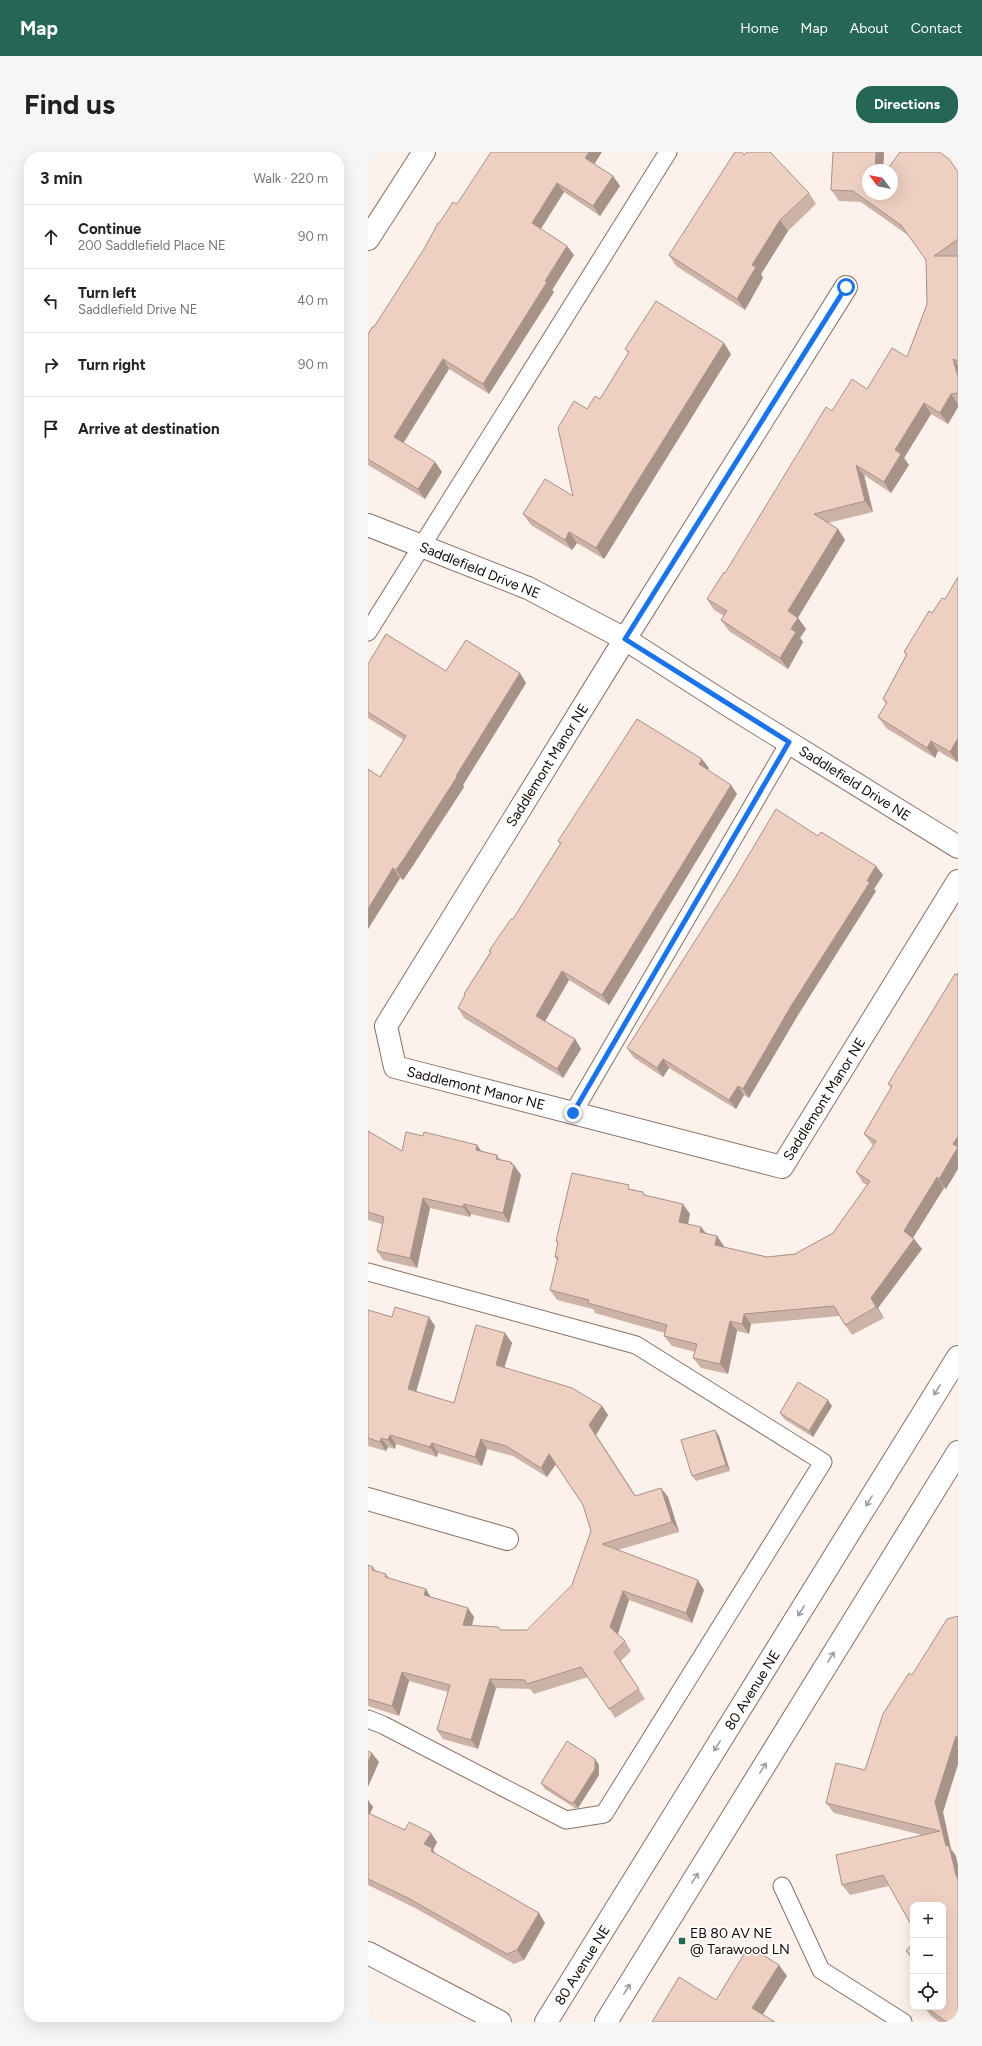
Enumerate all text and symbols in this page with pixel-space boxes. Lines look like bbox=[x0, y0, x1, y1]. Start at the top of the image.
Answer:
text: Map bbox=[20, 17, 58, 40]
text: Home bbox=[740, 20, 779, 37]
text: Map bbox=[801, 20, 828, 37]
text: About bbox=[850, 20, 889, 37]
text: Contact bbox=[911, 20, 962, 37]
button: Directions bbox=[856, 86, 958, 123]
text: Find us bbox=[24, 87, 115, 121]
north arrow bbox=[862, 164, 898, 200]
text: 3 min bbox=[40, 168, 82, 188]
text: Walk · 220 m bbox=[253, 171, 328, 186]
text: Continue bbox=[78, 220, 141, 238]
icon: ahead bbox=[40, 226, 62, 248]
text: 90 m bbox=[298, 229, 328, 244]
text: 200 Saddlefield Place NE bbox=[78, 238, 226, 253]
route start bbox=[837, 278, 855, 296]
text: Turn left bbox=[78, 284, 136, 302]
icon: left bbox=[40, 290, 62, 312]
text: 40 m bbox=[297, 293, 328, 308]
text: Saddlefield Drive NE bbox=[78, 302, 197, 317]
icon: right bbox=[40, 354, 62, 376]
text: Turn right bbox=[78, 356, 146, 374]
text: 90 m bbox=[298, 357, 328, 372]
icon: arrive bbox=[40, 418, 62, 440]
text: Arrive at destination bbox=[78, 420, 219, 438]
street label: Saddlefield Drive NE bbox=[417, 538, 543, 602]
street label: Saddlemont Manor NE bbox=[503, 701, 592, 830]
street label: Saddlefield Drive NE bbox=[796, 742, 914, 825]
street label: Saddlemont Manor NE bbox=[780, 1035, 869, 1164]
street label: Saddlemont Manor NE bbox=[405, 1063, 547, 1114]
route end bbox=[564, 1104, 582, 1122]
one-way arrow bbox=[933, 1384, 941, 1396]
one-way arrow bbox=[865, 1495, 873, 1506]
one-way arrow bbox=[796, 1605, 804, 1617]
street label: 80 Avenue NE bbox=[721, 1647, 784, 1733]
one-way arrow bbox=[828, 1651, 836, 1663]
one-way arrow bbox=[713, 1740, 721, 1752]
one-way arrow bbox=[759, 1762, 768, 1773]
one-way arrow bbox=[691, 1873, 699, 1884]
map controls bbox=[910, 1902, 946, 2010]
button: + bbox=[910, 1902, 946, 1938]
street label: 80 Avenue NE bbox=[551, 1922, 614, 2008]
place label: EB 80 AV NE @ Tarawood LN bbox=[690, 1925, 790, 1958]
marker: EB 80 AV NE @ Tarawood LN bbox=[677, 1936, 687, 1946]
button: − bbox=[910, 1938, 946, 1974]
button: locate bbox=[910, 1974, 946, 2010]
one-way arrow bbox=[623, 1983, 631, 1995]

